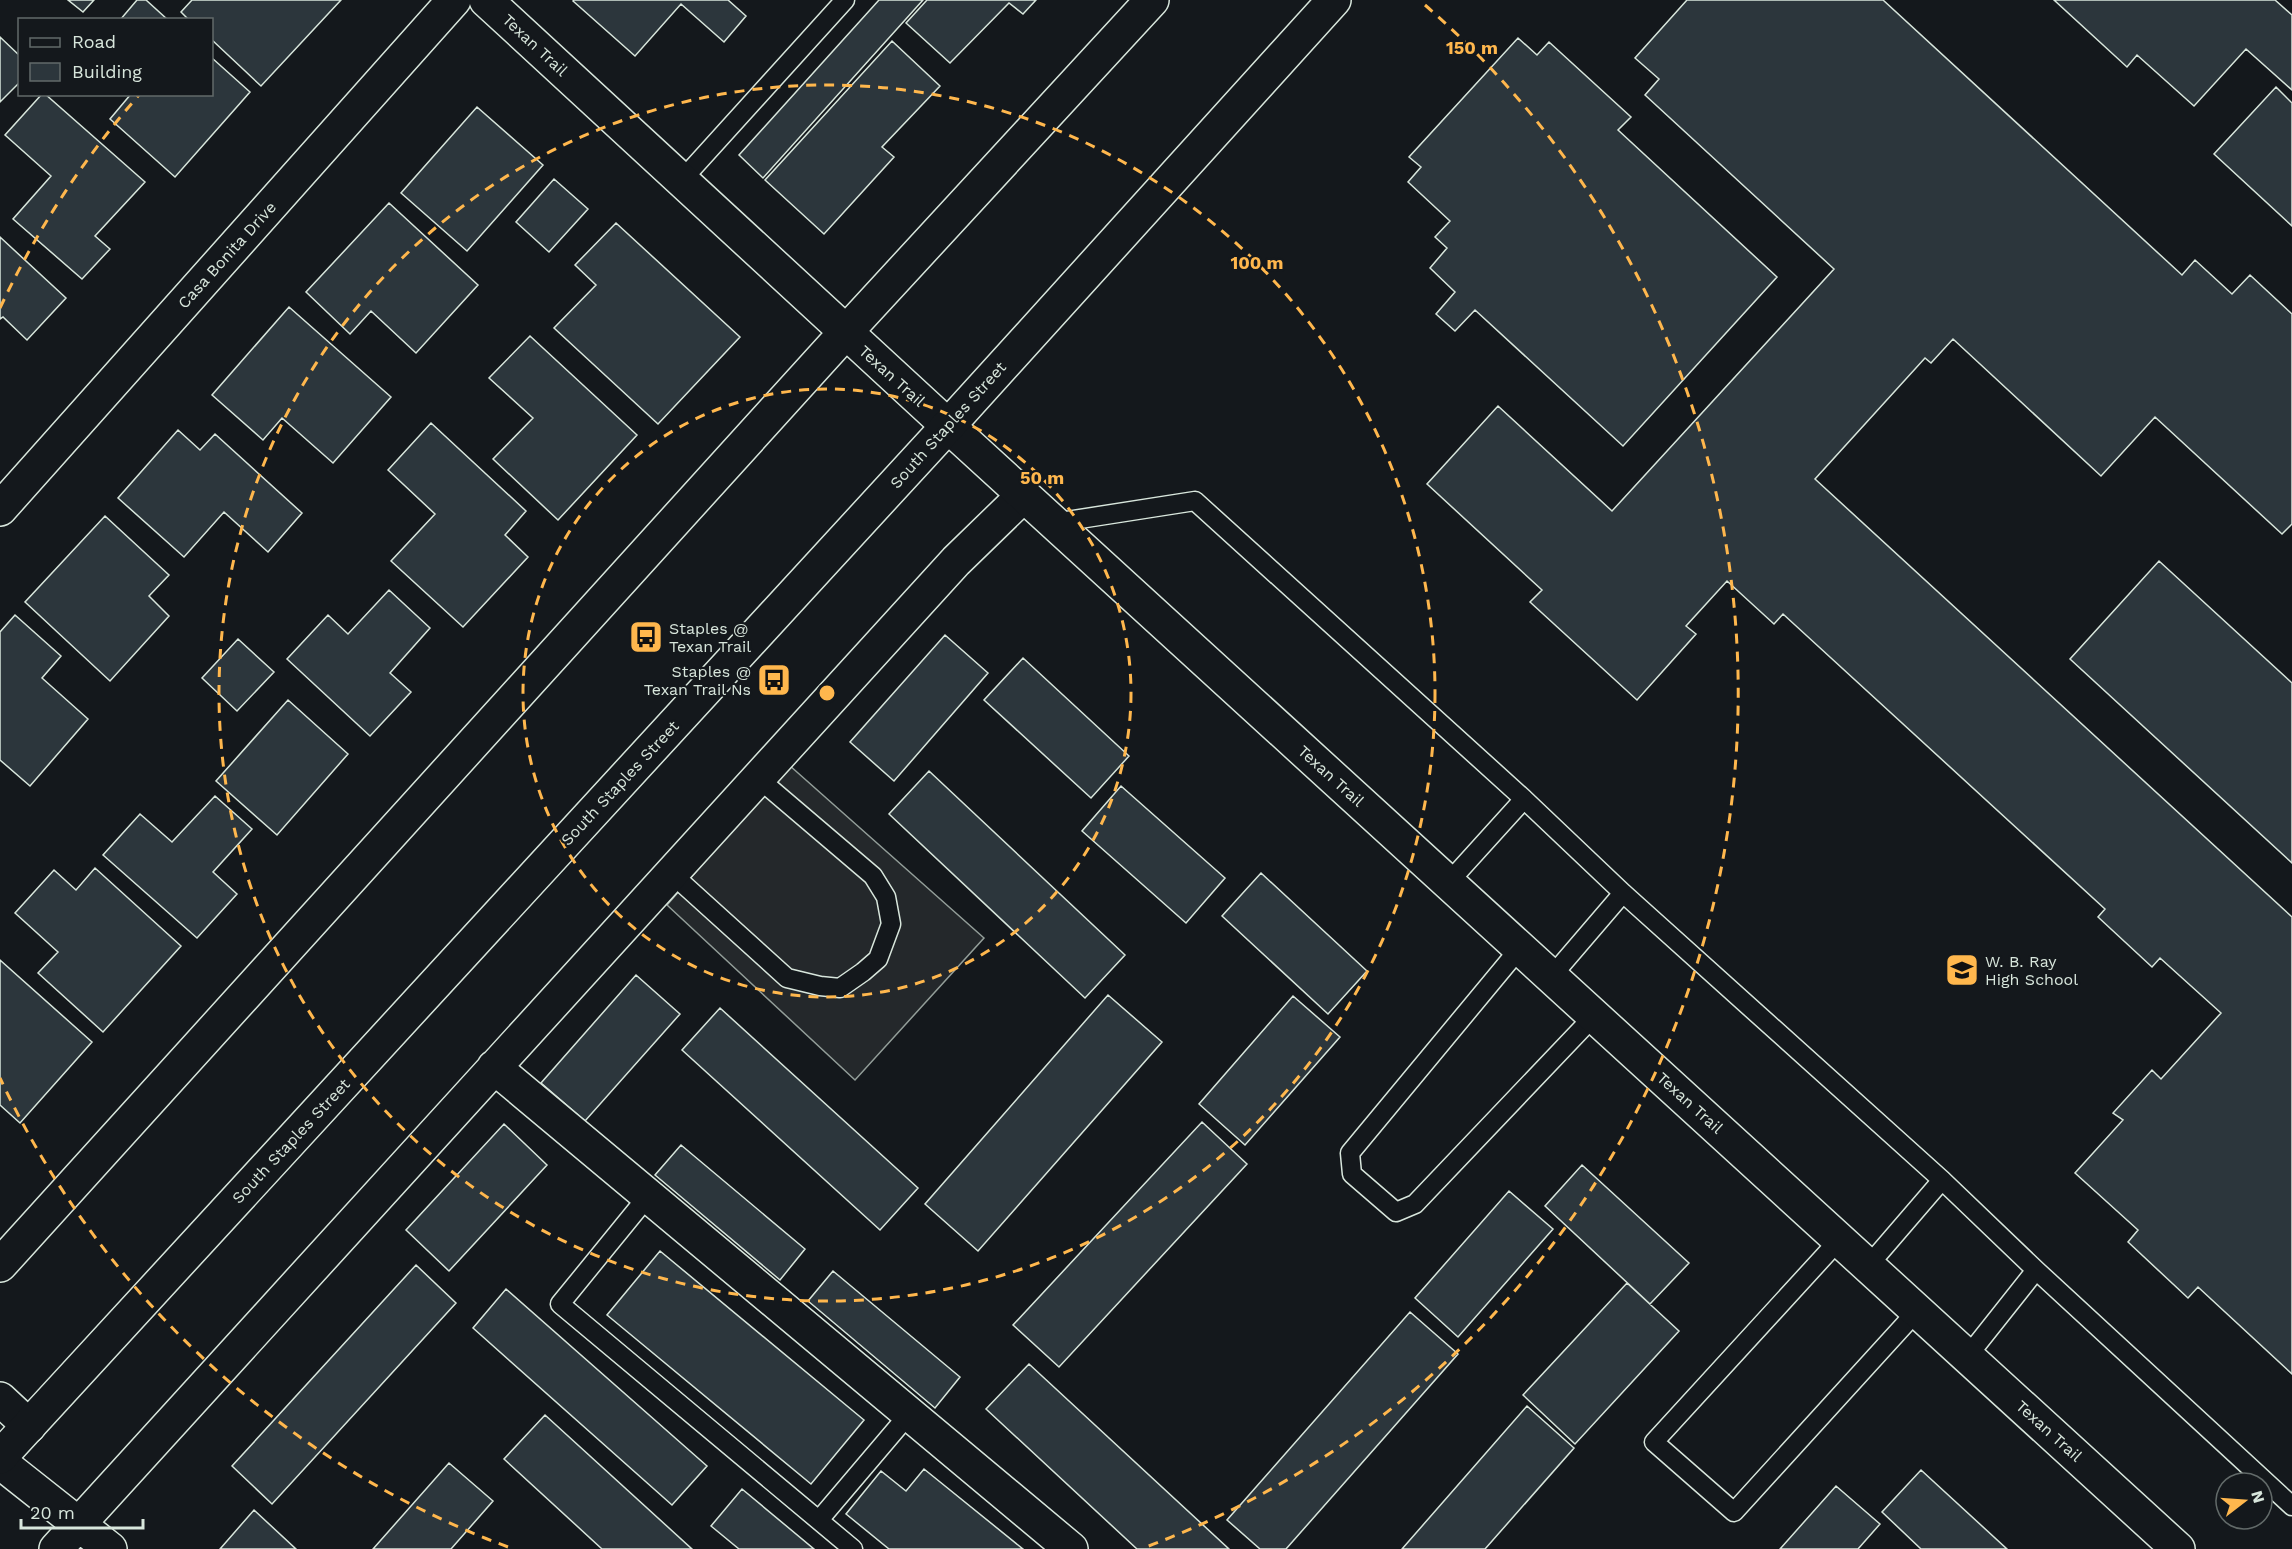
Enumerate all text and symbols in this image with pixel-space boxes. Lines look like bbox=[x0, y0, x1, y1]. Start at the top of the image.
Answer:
street label: Texan Trail bbox=[498, 10, 572, 80]
legend bbox=[18, 18, 213, 96]
text: Road bbox=[72, 31, 116, 52]
text: 150 m bbox=[1446, 37, 1498, 58]
text: Building bbox=[72, 61, 142, 82]
street label: Casa Bonita Drive bbox=[174, 198, 280, 312]
text: 100 m bbox=[1230, 252, 1284, 273]
street label: Texan Trail bbox=[855, 341, 929, 411]
street label: South Staples Street bbox=[886, 357, 1010, 492]
text: 50 m bbox=[1020, 467, 1064, 488]
bus stop icon: Staples @ Texan Trail bbox=[628, 619, 664, 655]
place label: Staples @ Texan Trail bbox=[669, 619, 751, 656]
place label: Staples @ Texan Trail Ns bbox=[644, 662, 751, 699]
bus stop icon: Staples @ Texan Trail Ns bbox=[756, 662, 792, 698]
centre of rings bbox=[817, 683, 837, 703]
street label: South Staples Street bbox=[557, 716, 683, 849]
street label: Texan Trail bbox=[1294, 741, 1368, 811]
school or university icon: W. B. Ray High School bbox=[1944, 952, 1980, 988]
place label: W. B. Ray High School bbox=[1985, 952, 2078, 989]
street label: Texan Trail bbox=[1653, 1068, 1727, 1138]
street label: South Staples Street bbox=[228, 1074, 354, 1207]
street label: Texan Trail bbox=[2012, 1396, 2086, 1466]
north arrow bbox=[2214, 1471, 2274, 1531]
text: N bbox=[2247, 1488, 2269, 1505]
scale bar bbox=[21, 1492, 142, 1530]
text: 20 m bbox=[30, 1502, 75, 1523]

